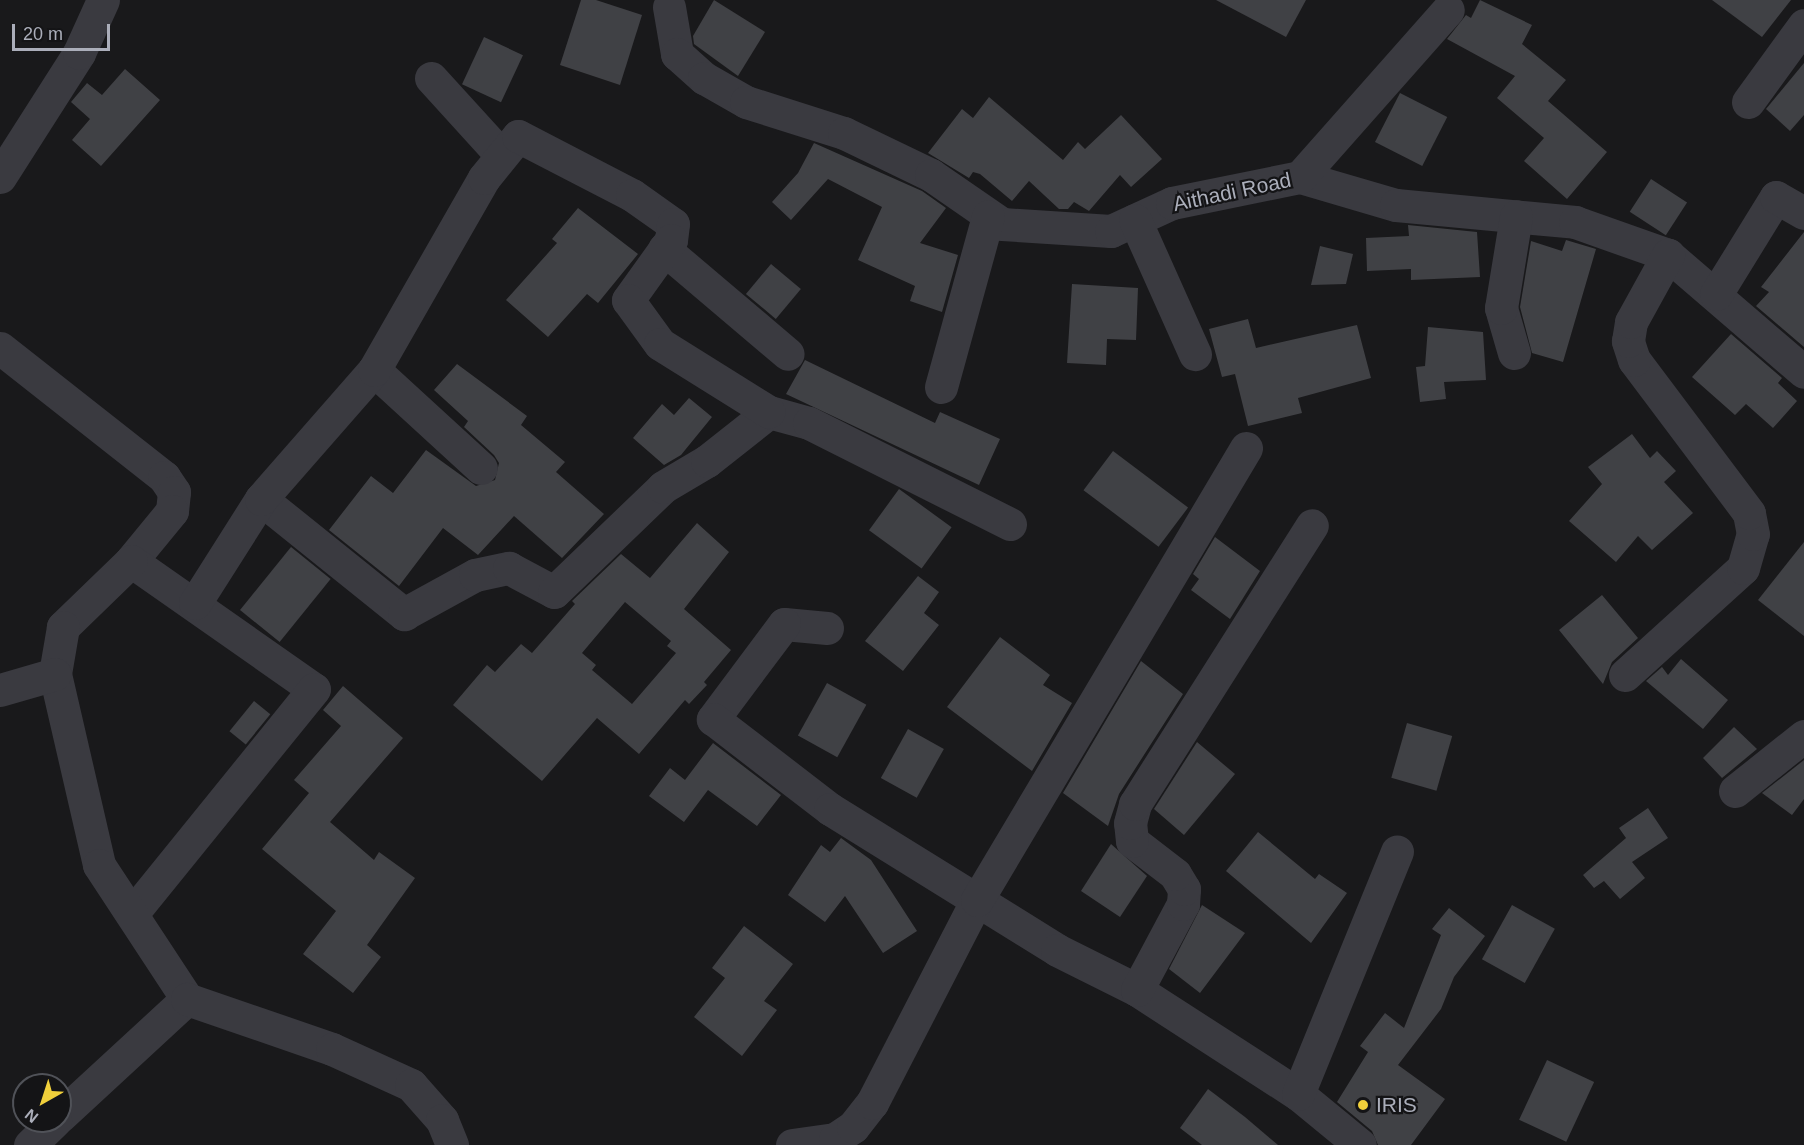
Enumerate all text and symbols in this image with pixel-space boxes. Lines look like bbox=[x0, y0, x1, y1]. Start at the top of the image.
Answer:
scale bar bbox=[15, 12, 112, 50]
text: 20 m bbox=[23, 24, 63, 44]
street label: Aithadi Road bbox=[1171, 167, 1293, 217]
north arrow bbox=[12, 1073, 72, 1133]
place label: IRIS bbox=[1376, 1092, 1417, 1118]
marker: IRIS bbox=[1354, 1096, 1372, 1114]
text: N bbox=[22, 1106, 41, 1126]

